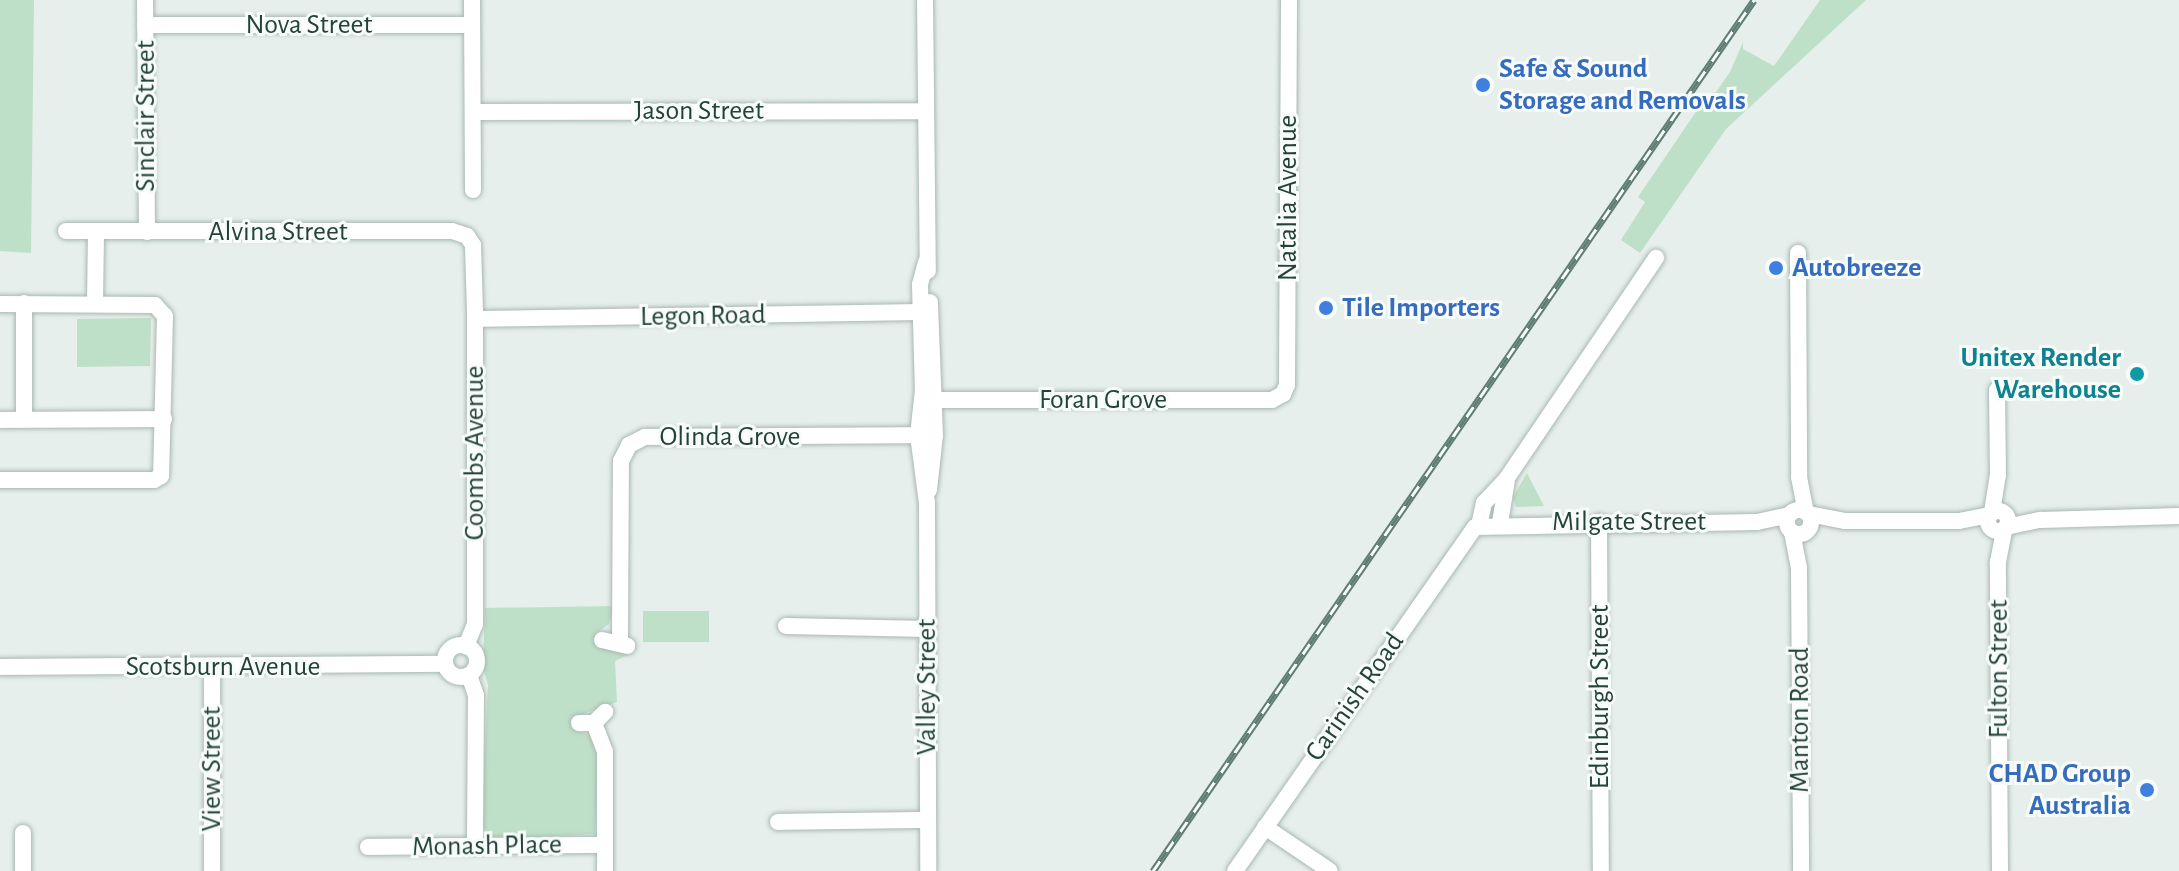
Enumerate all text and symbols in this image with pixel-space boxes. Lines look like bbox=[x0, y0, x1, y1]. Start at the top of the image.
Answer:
street label: Nova Street bbox=[246, 8, 372, 42]
street label: Sinclair Street bbox=[129, 40, 163, 192]
place label: Safe & Sound Storage and Removals bbox=[1499, 52, 1746, 118]
marker: Safe & Sound Storage and Removals bbox=[1474, 76, 1492, 94]
street label: Jason Street bbox=[634, 94, 764, 128]
street label: Natalia Avenue bbox=[1271, 115, 1305, 281]
street label: Alvina Street bbox=[208, 215, 348, 249]
place label: Autobreeze bbox=[1792, 251, 1921, 285]
marker: Autobreeze bbox=[1767, 259, 1785, 277]
place label: Tile Importers bbox=[1342, 291, 1500, 325]
street label: Legon Road bbox=[640, 298, 766, 334]
marker: Tile Importers bbox=[1317, 299, 1335, 317]
place label: Unitex Render Warehouse bbox=[1961, 341, 2121, 407]
marker: Unitex Render Warehouse bbox=[2128, 365, 2146, 383]
street label: Coombs Avenue bbox=[458, 366, 492, 540]
street label: Foran Grove bbox=[1039, 383, 1167, 417]
street label: Olinda Grove bbox=[660, 420, 800, 454]
street label: Milgate Street bbox=[1552, 505, 1706, 539]
street label: Fulton Street bbox=[1982, 599, 2016, 739]
street label: Edinburgh Street bbox=[1583, 605, 1617, 789]
street label: Valley Street bbox=[910, 619, 944, 755]
street label: Carinish Road bbox=[1298, 626, 1412, 768]
street label: Manton Road bbox=[1783, 647, 1817, 793]
street label: Scotsburn Avenue bbox=[126, 650, 320, 684]
street label: View Street bbox=[195, 707, 229, 831]
place label: CHAD Group Australia bbox=[1989, 757, 2131, 823]
marker: CHAD Group Australia bbox=[2138, 781, 2156, 799]
street label: Monash Place bbox=[412, 828, 562, 864]

